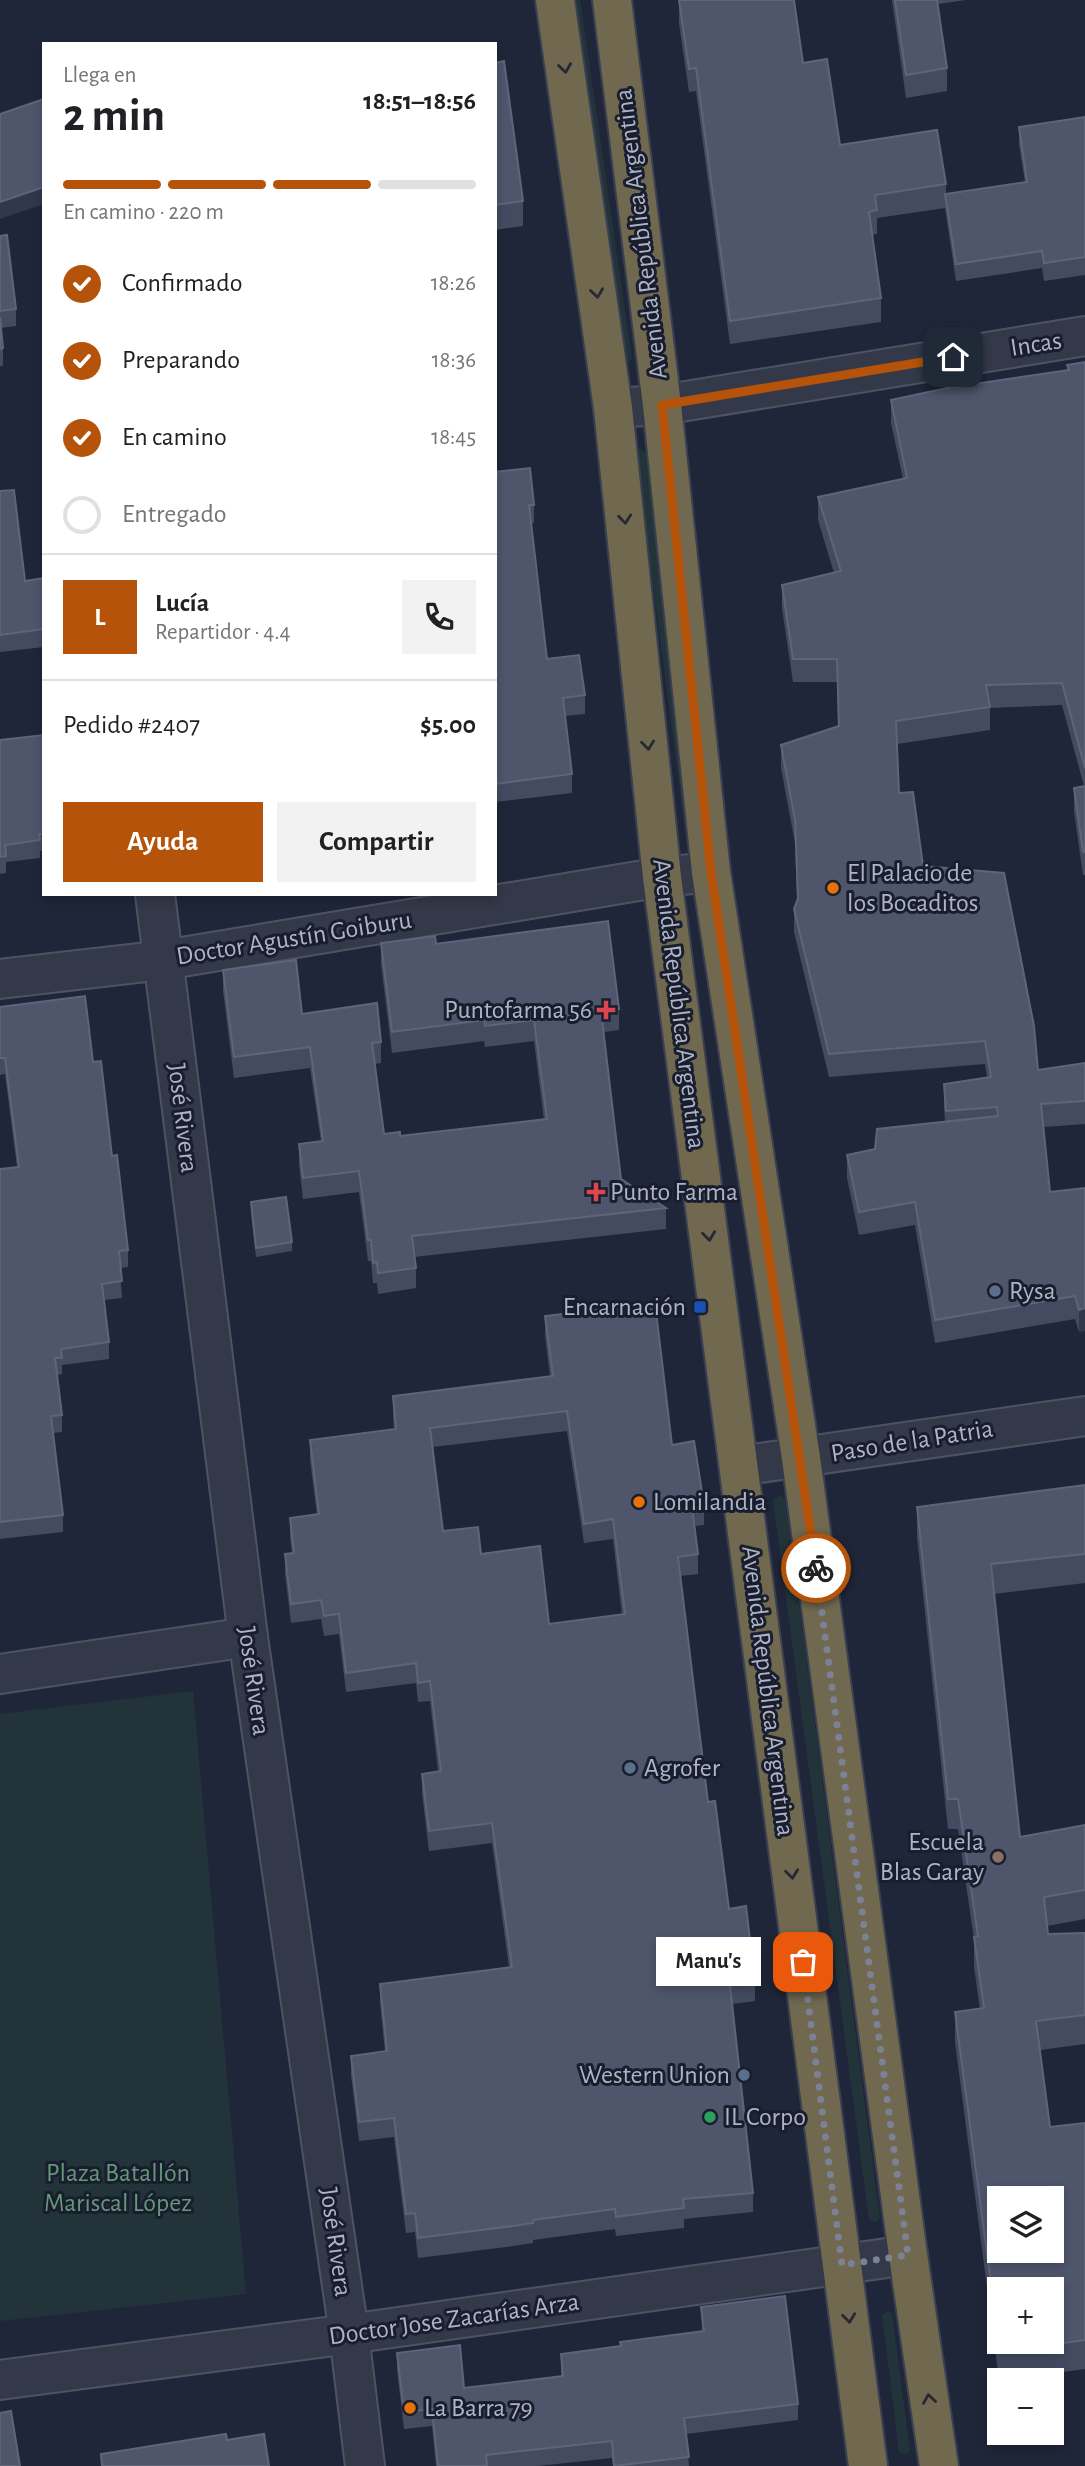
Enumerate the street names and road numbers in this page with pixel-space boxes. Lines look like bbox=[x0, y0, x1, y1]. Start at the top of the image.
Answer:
street label: Avenida República Argentina bbox=[610, 88, 672, 380]
street label: Incas bbox=[1009, 327, 1063, 361]
street label: Avenida República Argentina bbox=[648, 858, 710, 1150]
street label: Doctor Agustín Goiburu bbox=[175, 907, 413, 969]
street label: José Rivera bbox=[163, 1062, 203, 1174]
street label: Paso de la Patria bbox=[829, 1415, 995, 1467]
street label: Avenida República Argentina bbox=[737, 1545, 799, 1837]
street label: José Rivera bbox=[233, 1625, 275, 1737]
street label: José Rivera bbox=[315, 2186, 357, 2298]
street label: Doctor Jose Zacarías Arza bbox=[327, 2289, 581, 2349]

